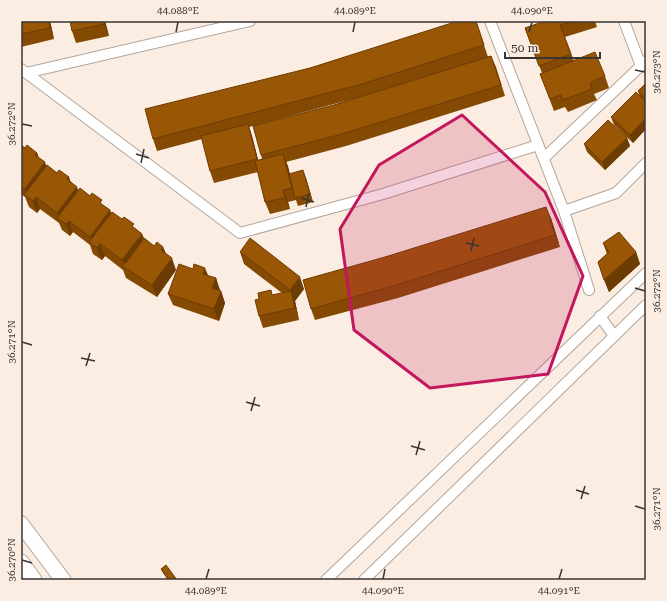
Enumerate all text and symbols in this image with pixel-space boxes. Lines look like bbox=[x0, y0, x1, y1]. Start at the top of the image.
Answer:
text: 44.088°E bbox=[157, 5, 199, 16]
text: 44.089°E bbox=[334, 5, 376, 16]
text: 44.090°E bbox=[511, 5, 553, 16]
scale bar bbox=[505, 34, 600, 60]
text: 50 m bbox=[511, 41, 538, 55]
text: 36.273°N bbox=[651, 50, 662, 94]
text: 36.272°N bbox=[6, 102, 17, 146]
text: 36.272°N bbox=[651, 269, 662, 313]
text: 36.271°N bbox=[6, 320, 17, 364]
text: 36.271°N bbox=[651, 487, 662, 531]
text: 36.270°N bbox=[6, 538, 17, 582]
text: 44.089°E bbox=[185, 585, 227, 596]
text: 44.090°E bbox=[362, 585, 404, 596]
text: 44.091°E bbox=[538, 585, 580, 596]

